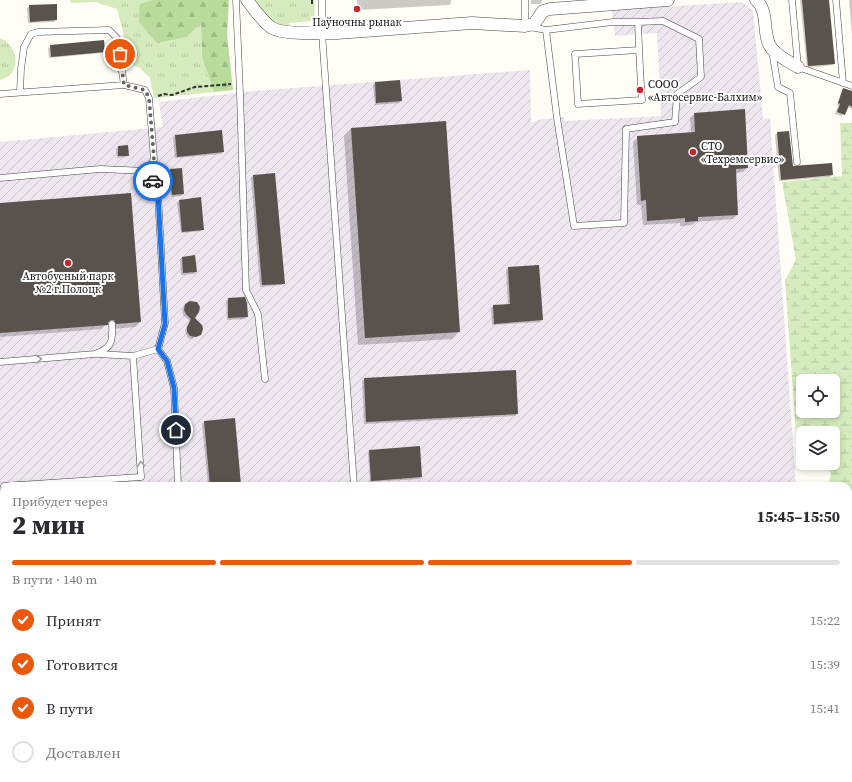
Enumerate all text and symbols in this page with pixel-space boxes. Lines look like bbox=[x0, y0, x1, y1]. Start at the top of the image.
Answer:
marker: Паўночны рынак bbox=[352, 4, 362, 14]
place label: Паўночны рынак bbox=[312, 15, 402, 30]
pin bbox=[103, 37, 137, 71]
icon: bag bbox=[109, 43, 131, 65]
place label: СООО «Автосервис-Балхим» bbox=[648, 77, 763, 105]
marker: СООО «Автосервис-Балхим» bbox=[635, 85, 645, 95]
place label: СТО «Техремсервис» bbox=[701, 139, 785, 167]
marker: СТО «Техремсервис» bbox=[688, 147, 698, 157]
courier bbox=[133, 161, 173, 201]
icon: car bbox=[142, 170, 164, 192]
marker: Автобусный парк №2 г.Полоцк bbox=[63, 258, 73, 268]
place label: Автобусный парк №2 г.Полоцк bbox=[22, 269, 114, 297]
one-way arrow bbox=[36, 355, 42, 364]
map controls bbox=[796, 374, 840, 470]
button: locate bbox=[796, 374, 840, 418]
pin bbox=[159, 413, 193, 447]
icon: home bbox=[165, 419, 187, 441]
button: layers bbox=[796, 426, 840, 470]
one-way arrow bbox=[136, 461, 145, 467]
text: Прибудет через bbox=[12, 493, 108, 510]
text: 15:45–15:50 bbox=[757, 506, 840, 527]
text: 2 мин bbox=[12, 507, 85, 543]
text: В пути · 140 m bbox=[12, 571, 97, 588]
icon: check bbox=[12, 609, 34, 631]
text: Принят bbox=[46, 610, 101, 631]
text: 15:22 bbox=[810, 612, 840, 629]
icon: check bbox=[12, 653, 34, 675]
text: Готовится bbox=[46, 654, 118, 675]
text: 15:39 bbox=[810, 656, 840, 673]
icon: check bbox=[12, 697, 34, 719]
text: В пути bbox=[46, 698, 93, 719]
text: 15:41 bbox=[810, 700, 840, 717]
text: Доставлен bbox=[46, 742, 121, 763]

